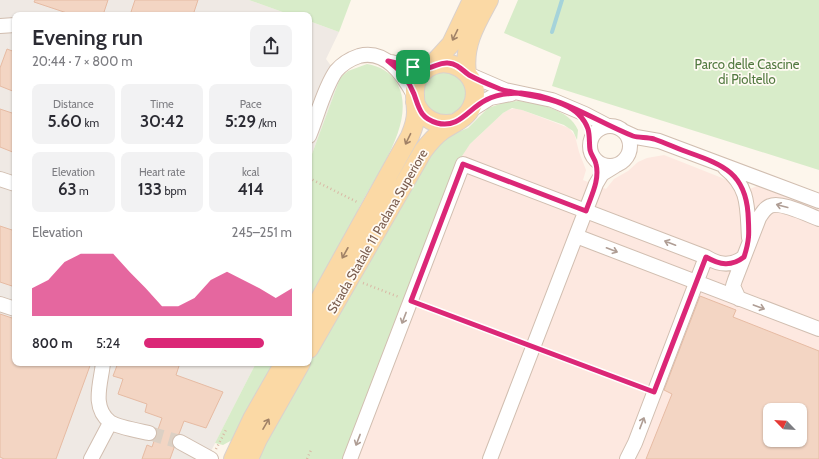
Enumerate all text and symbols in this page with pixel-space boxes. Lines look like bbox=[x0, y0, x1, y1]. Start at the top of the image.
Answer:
text: Evening run bbox=[32, 24, 143, 51]
button: share bbox=[250, 25, 292, 67]
one-way arrow bbox=[451, 29, 458, 41]
pin bbox=[396, 50, 430, 84]
text: 20:44 · 7 × 800 m bbox=[32, 53, 133, 69]
icon: arrive bbox=[402, 56, 424, 78]
park label: Parco delle Cascine di Pioltello bbox=[694, 56, 800, 87]
text: Distance bbox=[53, 97, 94, 111]
text: Time bbox=[150, 97, 174, 111]
text: Pace bbox=[240, 97, 262, 111]
text: 5.60 bbox=[48, 111, 82, 131]
text: 30:42 bbox=[140, 111, 184, 131]
text: 5:29 bbox=[225, 111, 256, 131]
text: km bbox=[82, 116, 99, 130]
text: /km bbox=[256, 116, 277, 130]
one-way arrow bbox=[404, 133, 411, 145]
street label: Strada Statale 11 Padana Superiore bbox=[323, 146, 431, 316]
text: Elevation bbox=[52, 165, 95, 179]
text: Heart rate bbox=[139, 165, 185, 179]
text: kcal bbox=[242, 165, 259, 179]
text: 63 bbox=[58, 179, 77, 199]
text: 133 bbox=[138, 179, 162, 199]
text: 414 bbox=[237, 179, 264, 199]
text: m bbox=[77, 184, 89, 198]
text: bpm bbox=[162, 184, 186, 198]
one-way arrow bbox=[776, 202, 789, 210]
text: Elevation bbox=[32, 224, 83, 240]
text: 245–251 m bbox=[231, 224, 292, 240]
one-way arrow bbox=[664, 238, 676, 246]
one-way arrow bbox=[606, 246, 618, 254]
one-way arrow bbox=[341, 247, 349, 259]
one-way arrow bbox=[753, 303, 765, 311]
one-way arrow bbox=[400, 312, 408, 324]
text: 800 m bbox=[32, 335, 72, 351]
text: 5:24 bbox=[96, 335, 120, 351]
north arrow bbox=[763, 403, 807, 447]
map controls bbox=[763, 403, 807, 447]
one-way arrow bbox=[263, 418, 271, 430]
one-way arrow bbox=[638, 418, 646, 430]
one-way arrow bbox=[353, 433, 361, 445]

